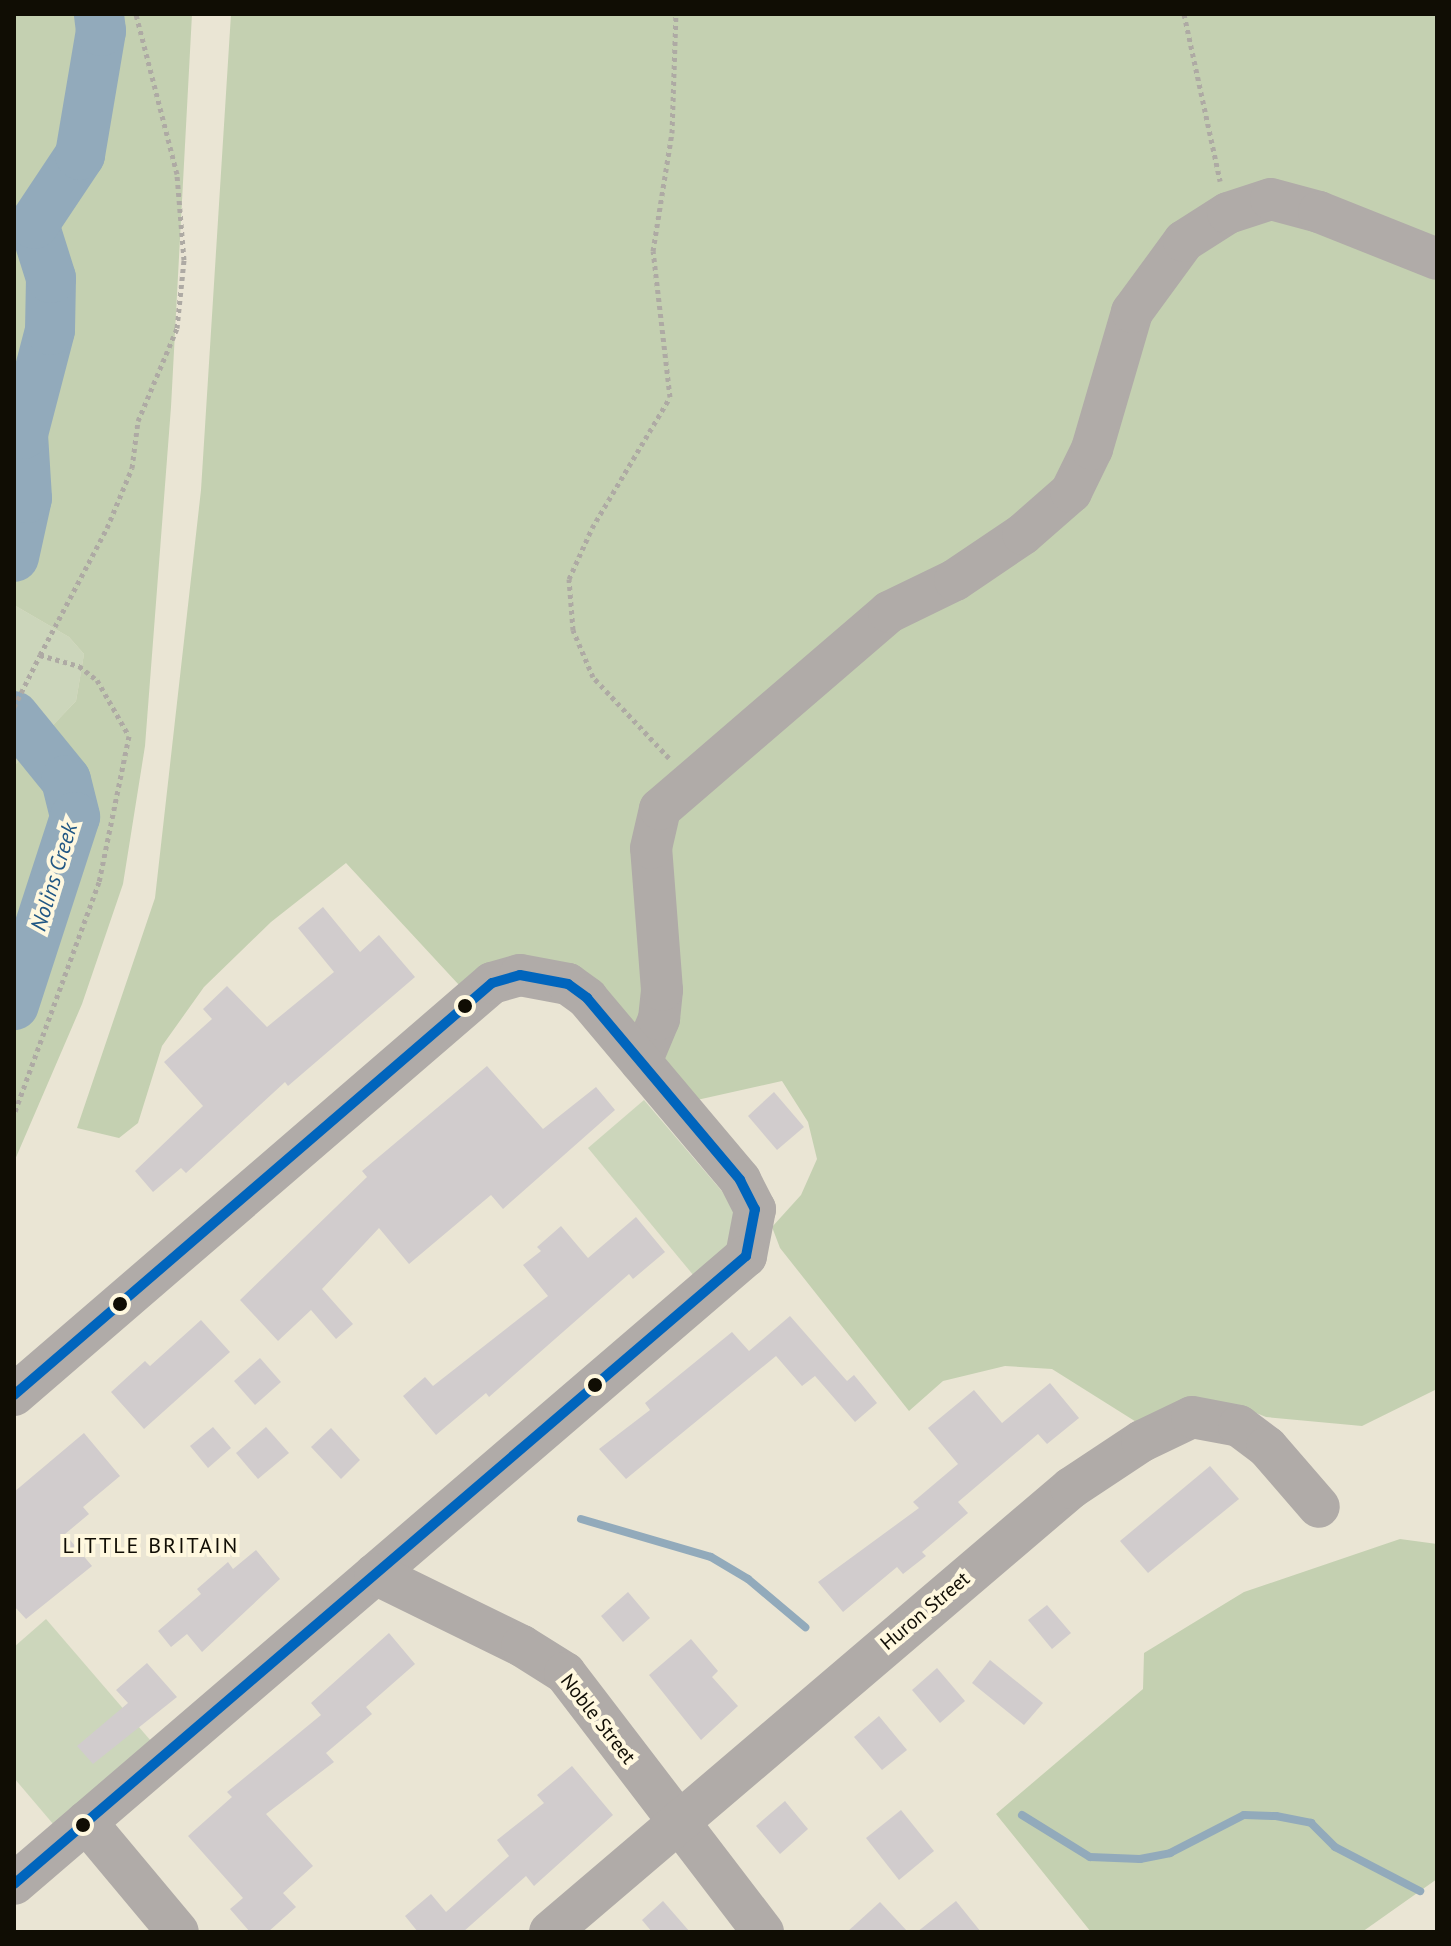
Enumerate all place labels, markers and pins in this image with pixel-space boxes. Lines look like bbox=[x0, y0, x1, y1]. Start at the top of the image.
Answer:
unlabelled marker bbox=[457, 998, 473, 1014]
unlabelled marker bbox=[112, 1296, 128, 1312]
unlabelled marker bbox=[587, 1377, 603, 1393]
unlabelled marker bbox=[75, 1817, 91, 1833]

